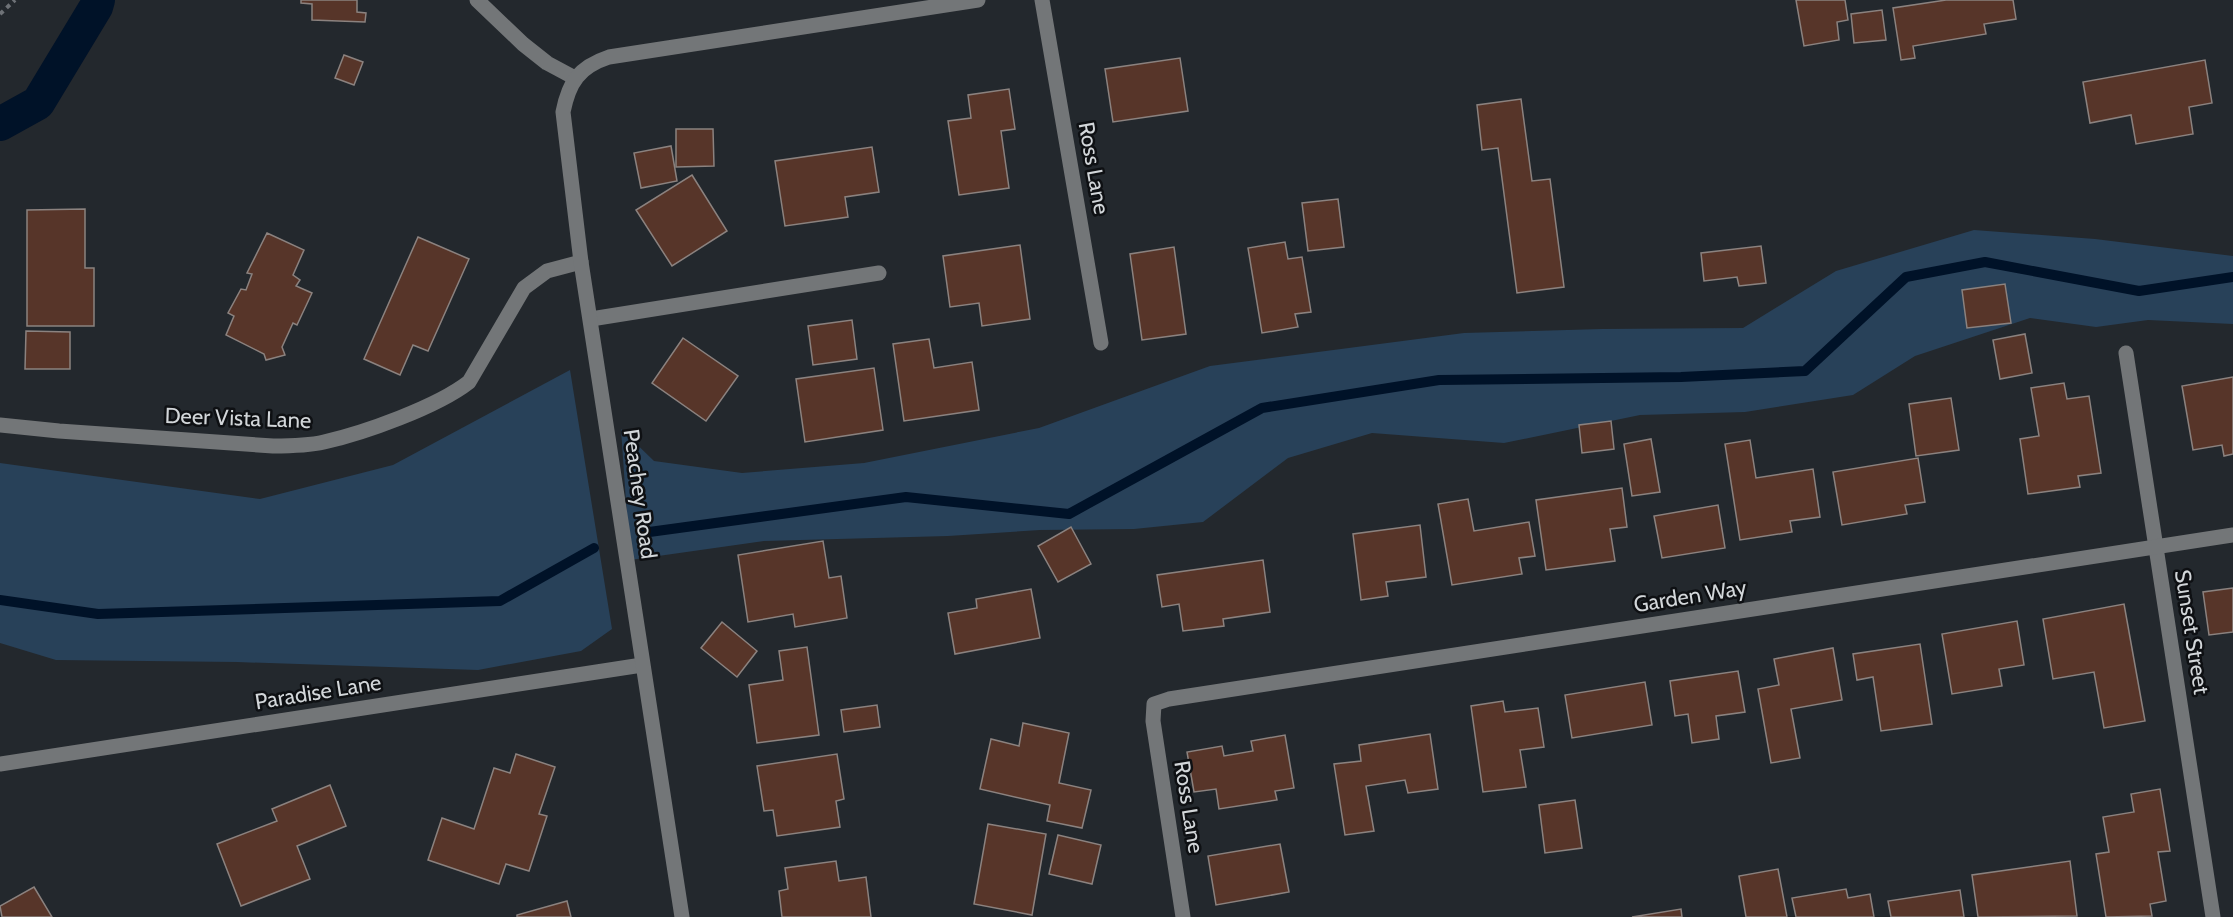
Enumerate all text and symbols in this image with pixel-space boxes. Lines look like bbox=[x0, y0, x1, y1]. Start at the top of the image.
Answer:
street label: Ross Lane bbox=[1073, 120, 1115, 216]
street label: Deer Vista Lane bbox=[164, 402, 312, 434]
street label: Peachey Road bbox=[618, 427, 662, 561]
street label: Sunset Street bbox=[2169, 568, 2215, 697]
street label: Garden Way bbox=[1632, 574, 1748, 618]
street label: Paradise Lane bbox=[253, 669, 383, 715]
street label: Ross Lane bbox=[1168, 759, 1210, 855]

